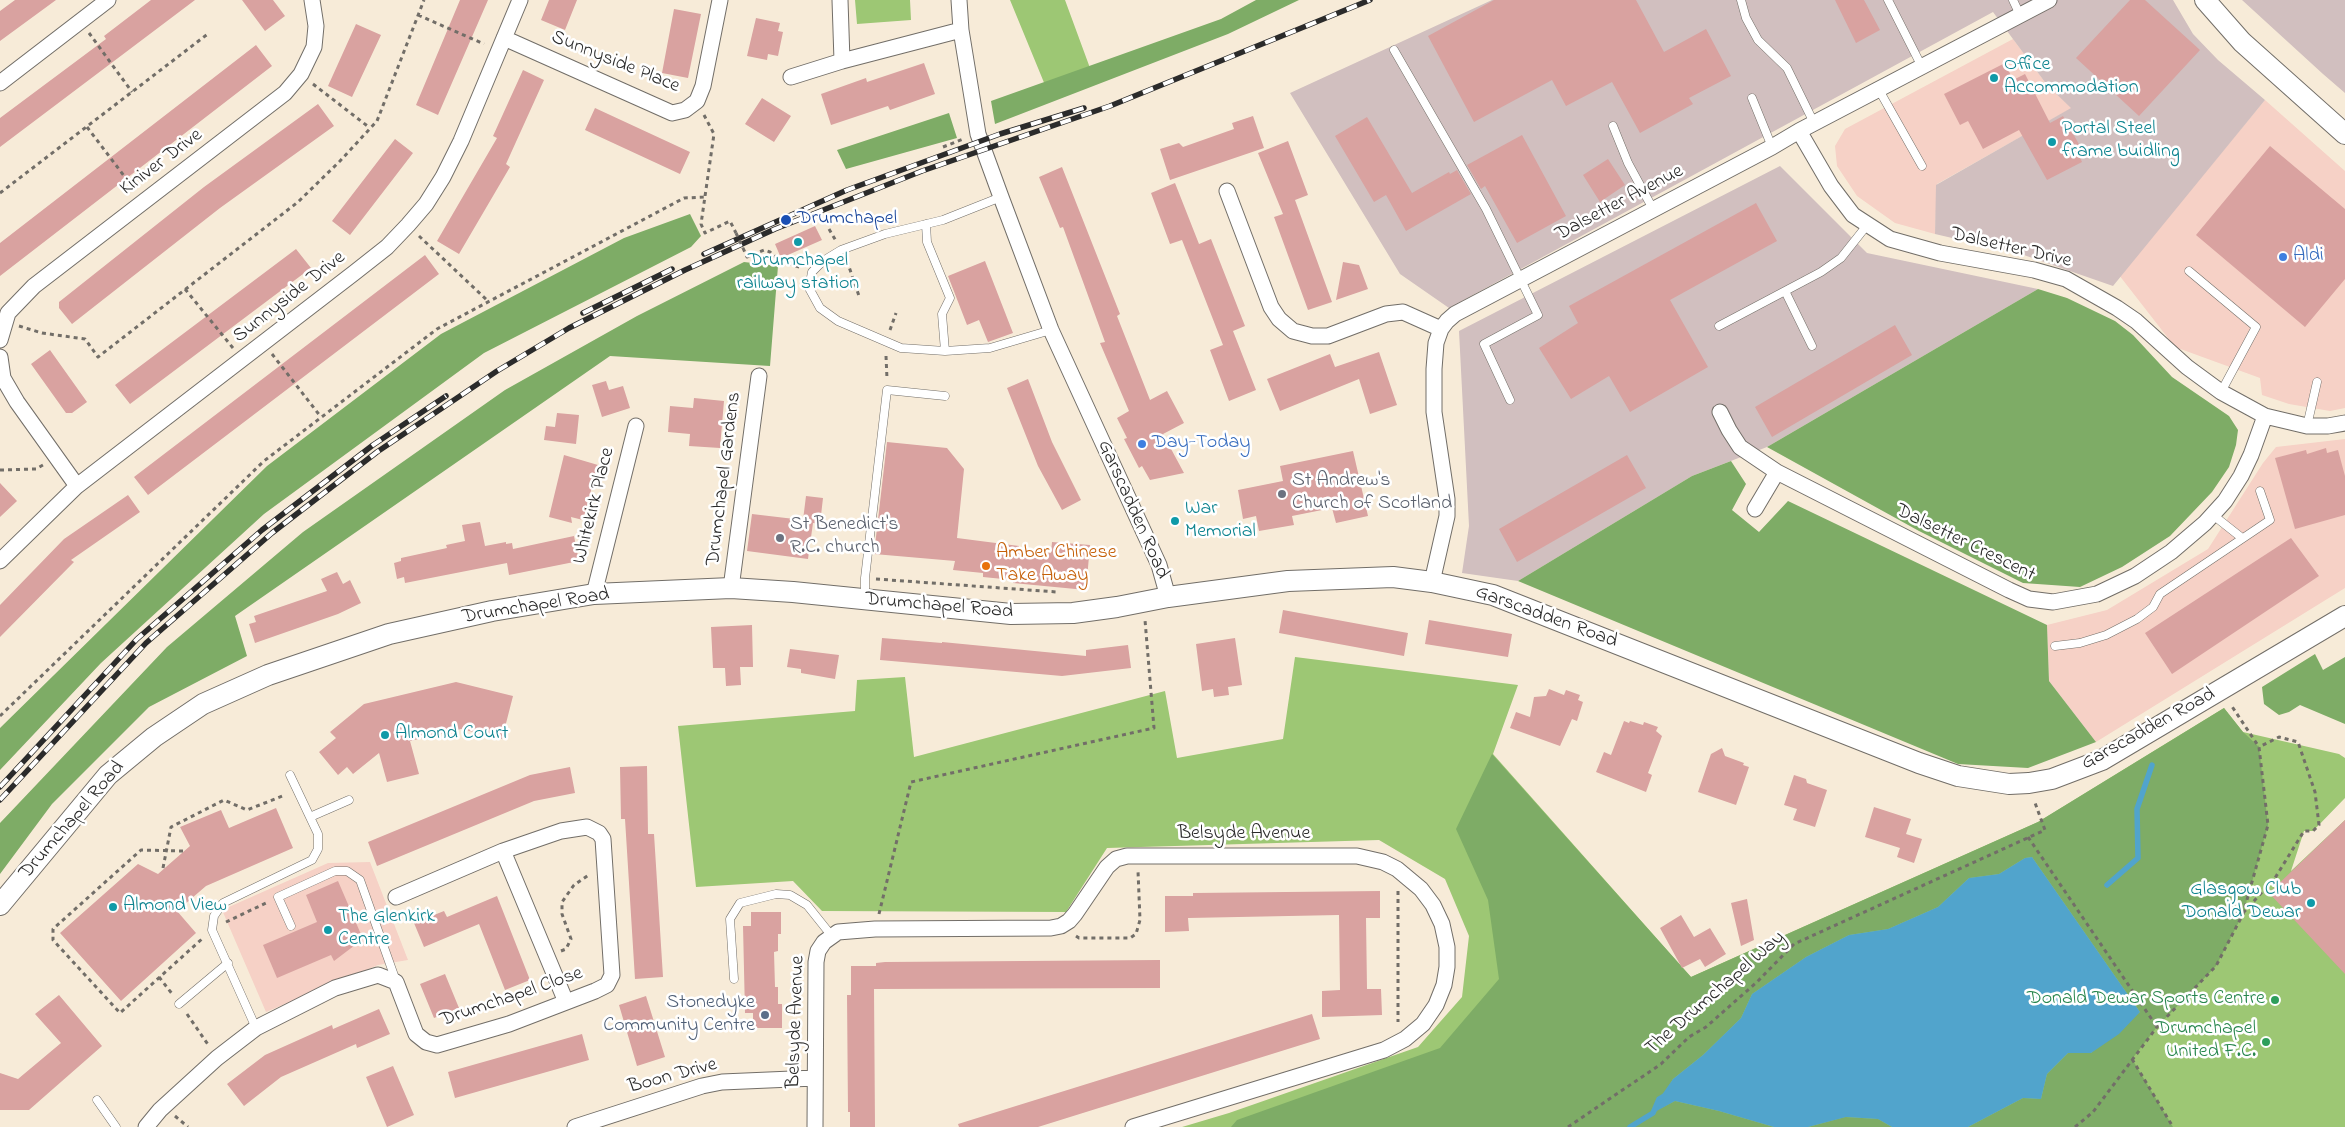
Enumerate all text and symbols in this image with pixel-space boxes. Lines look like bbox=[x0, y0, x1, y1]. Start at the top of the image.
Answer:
street label: Sunnyside Place bbox=[547, 26, 683, 100]
place label: Office Accommodation bbox=[2004, 54, 2139, 101]
marker: Office Accommodation bbox=[1988, 72, 2000, 84]
place label: Portal Steel frame buidling bbox=[2062, 118, 2180, 165]
street label: Kiniver Drive bbox=[116, 124, 208, 202]
marker: Portal Steel frame buidling bbox=[2046, 136, 2058, 148]
street label: Dalsetter Avenue bbox=[1552, 160, 1688, 248]
place label: Drumchapel bbox=[797, 208, 897, 232]
marker: Drumchapel bbox=[779, 213, 793, 227]
street label: Dalsetter Drive bbox=[1948, 223, 2074, 275]
marker: Drumchapel railway station bbox=[792, 236, 804, 248]
place label: Aldi bbox=[2293, 245, 2324, 269]
street label: Sunnyside Drive bbox=[229, 247, 351, 349]
place label: Drumchapel railway station bbox=[737, 250, 859, 297]
marker: Aldi bbox=[2277, 251, 2289, 263]
street label: Drumchapel Gardens bbox=[702, 391, 748, 567]
place label: Day-Today bbox=[1152, 432, 1250, 456]
street label: Garscadden Road bbox=[1091, 437, 1173, 583]
marker: Day-Today bbox=[1136, 438, 1148, 450]
street label: Whitekirk Place bbox=[569, 445, 621, 567]
place label: St Andrew's Church of Scotland bbox=[1292, 470, 1452, 517]
marker: St Andrew's Church of Scotland bbox=[1276, 488, 1288, 500]
place label: War Memorial bbox=[1185, 498, 1256, 545]
street label: Dalsetter Crescent bbox=[1891, 500, 2039, 588]
place label: St Benedict's R.C. church bbox=[790, 514, 898, 561]
marker: War Memorial bbox=[1169, 515, 1181, 527]
marker: St Benedict's R.C. church bbox=[774, 532, 786, 544]
place label: Amber Chinese Take Away bbox=[996, 542, 1117, 589]
marker: Amber Chinese Take Away bbox=[980, 560, 992, 572]
street label: Garscadden Road bbox=[1472, 581, 1620, 655]
street label: Drumchapel Road bbox=[461, 584, 611, 630]
street label: Drumchapel Road bbox=[864, 589, 1014, 625]
street label: Garscadden Road bbox=[2078, 683, 2220, 777]
place label: Almond Court bbox=[395, 723, 508, 747]
marker: Almond Court bbox=[379, 729, 391, 741]
street label: Drumchapel Road bbox=[15, 757, 131, 885]
street label: Belsyde Avenue bbox=[1178, 823, 1310, 847]
place label: Glasgow Club Donald Dewar bbox=[2182, 879, 2301, 926]
place label: Almond View bbox=[123, 895, 227, 919]
marker: Glasgow Club Donald Dewar bbox=[2305, 897, 2317, 909]
marker: Almond View bbox=[107, 901, 119, 913]
place label: The Glenkirk Centre bbox=[338, 906, 435, 953]
marker: The Glenkirk Centre bbox=[322, 924, 334, 936]
street label: The Drumchapel Way bbox=[1641, 927, 1791, 1061]
street label: Belsyde Avenue bbox=[783, 955, 811, 1089]
street label: Drumchapel Close bbox=[438, 962, 586, 1034]
place label: Donald Dewar Sports Centre bbox=[2027, 988, 2265, 1012]
place label: Stonedyke Community Centre bbox=[603, 992, 755, 1039]
marker: Donald Dewar Sports Centre bbox=[2269, 994, 2281, 1006]
marker: Stonedyke Community Centre bbox=[759, 1009, 771, 1021]
place label: Drumchapel United F.C. bbox=[2156, 1018, 2256, 1065]
marker: Drumchapel United F.C. bbox=[2260, 1036, 2272, 1048]
street label: Boon Drive bbox=[626, 1054, 720, 1100]

